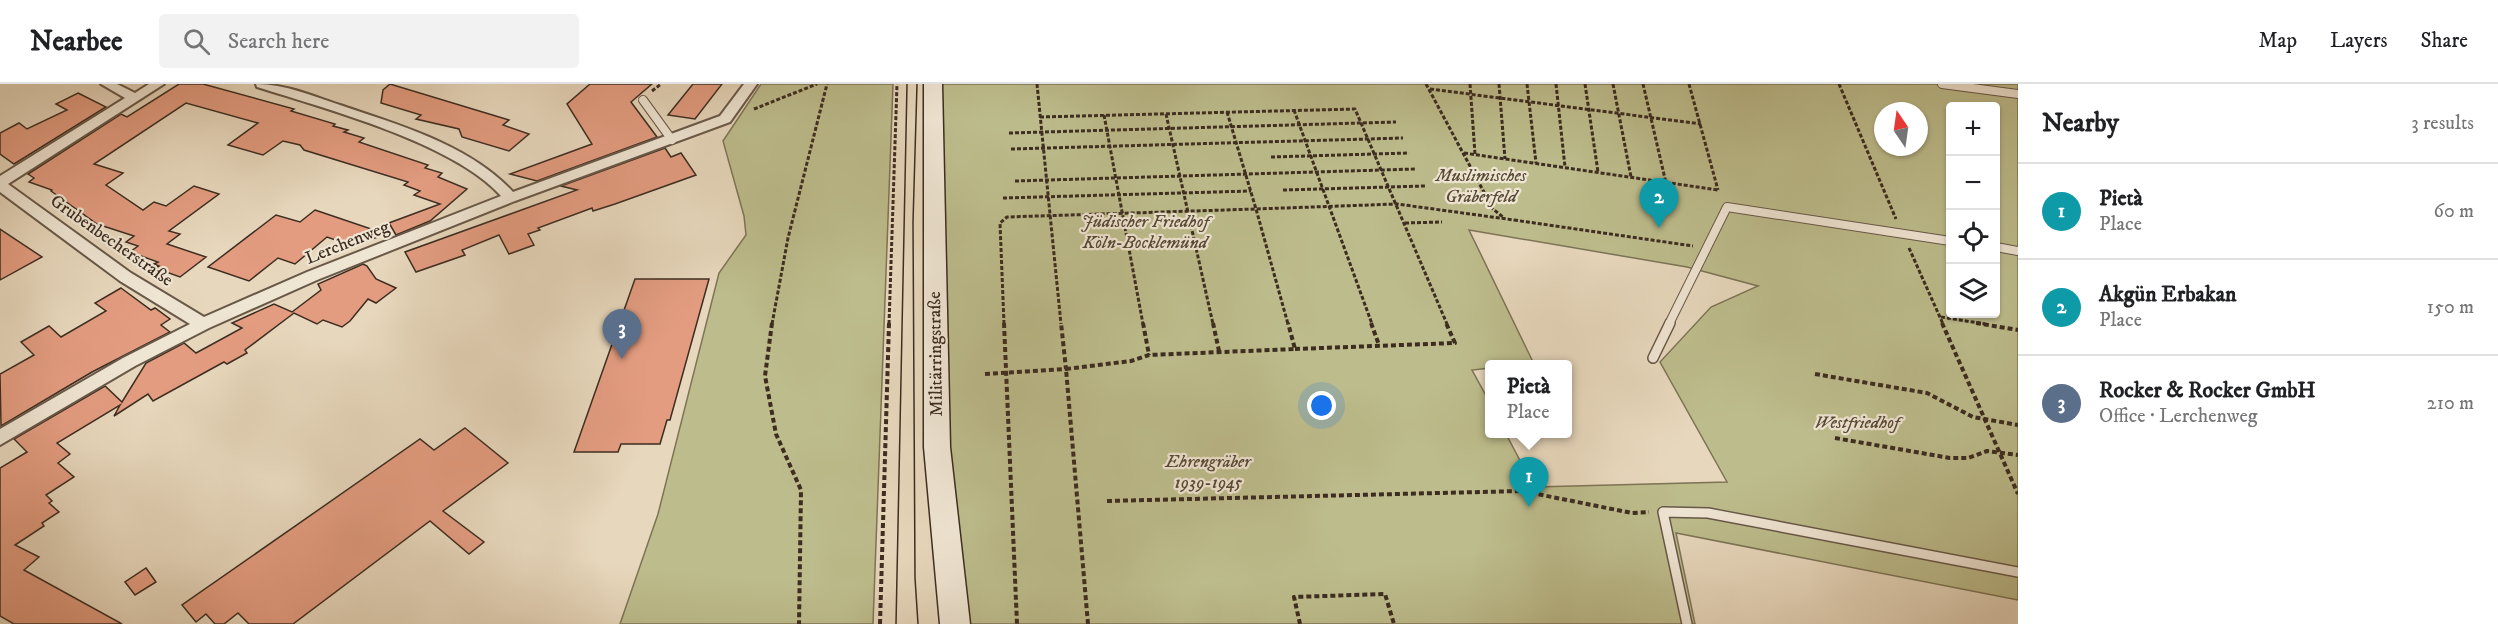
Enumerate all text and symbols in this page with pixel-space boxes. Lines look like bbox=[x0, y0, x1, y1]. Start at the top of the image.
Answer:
search box bbox=[159, 14, 579, 68]
text: Nearbee bbox=[30, 24, 123, 59]
icon: search bbox=[180, 25, 213, 58]
text: Search here bbox=[228, 28, 329, 55]
text: Map bbox=[2258, 28, 2297, 54]
text: Layers bbox=[2330, 28, 2388, 54]
text: Share bbox=[2421, 28, 2468, 54]
north arrow bbox=[1874, 102, 1928, 156]
map controls bbox=[1946, 102, 2000, 318]
button: + bbox=[1946, 102, 2000, 156]
text: Nearby bbox=[2042, 107, 2119, 140]
text: 3 results bbox=[2411, 111, 2474, 136]
button: − bbox=[1946, 156, 2000, 210]
park label: Muslimisches Gräberfeld bbox=[1434, 165, 1527, 208]
pin: 2 bbox=[1640, 178, 1678, 228]
text: Pietà bbox=[2099, 185, 2143, 212]
street label: Grubenbecherstraße bbox=[46, 190, 177, 291]
text: 1 bbox=[2058, 199, 2065, 224]
text: 60 m bbox=[2434, 199, 2474, 224]
button: locate bbox=[1946, 210, 2000, 264]
park label: Jüdischer Friedhof Köln-Bocklemünd bbox=[1081, 211, 1213, 254]
text: Place bbox=[2099, 212, 2142, 237]
street label: Lerchenweg bbox=[302, 216, 393, 270]
button: layers bbox=[1946, 264, 2000, 318]
text: Akgün Erbakan bbox=[2099, 281, 2237, 308]
street label: Militärringstraße bbox=[924, 291, 948, 417]
text: 2 bbox=[2057, 295, 2066, 320]
text: 150 m bbox=[2427, 295, 2474, 320]
text: Place bbox=[2099, 308, 2142, 333]
pin: 3 bbox=[602, 310, 642, 359]
popup bbox=[1485, 360, 1572, 438]
text: Pietà bbox=[1507, 373, 1550, 400]
text: Rocker & Rocker GmbH bbox=[2099, 377, 2316, 404]
your location bbox=[1307, 391, 1336, 420]
text: 3 bbox=[2058, 391, 2065, 416]
text: 210 m bbox=[2427, 391, 2474, 416]
text: Place bbox=[1507, 400, 1549, 425]
text: Office · Lerchenweg bbox=[2099, 404, 2258, 429]
park label: Westfriedhof bbox=[1814, 412, 1904, 434]
park label: Ehrengräber 1939-1945 bbox=[1164, 451, 1252, 494]
pin: 1 bbox=[1510, 458, 1549, 507]

